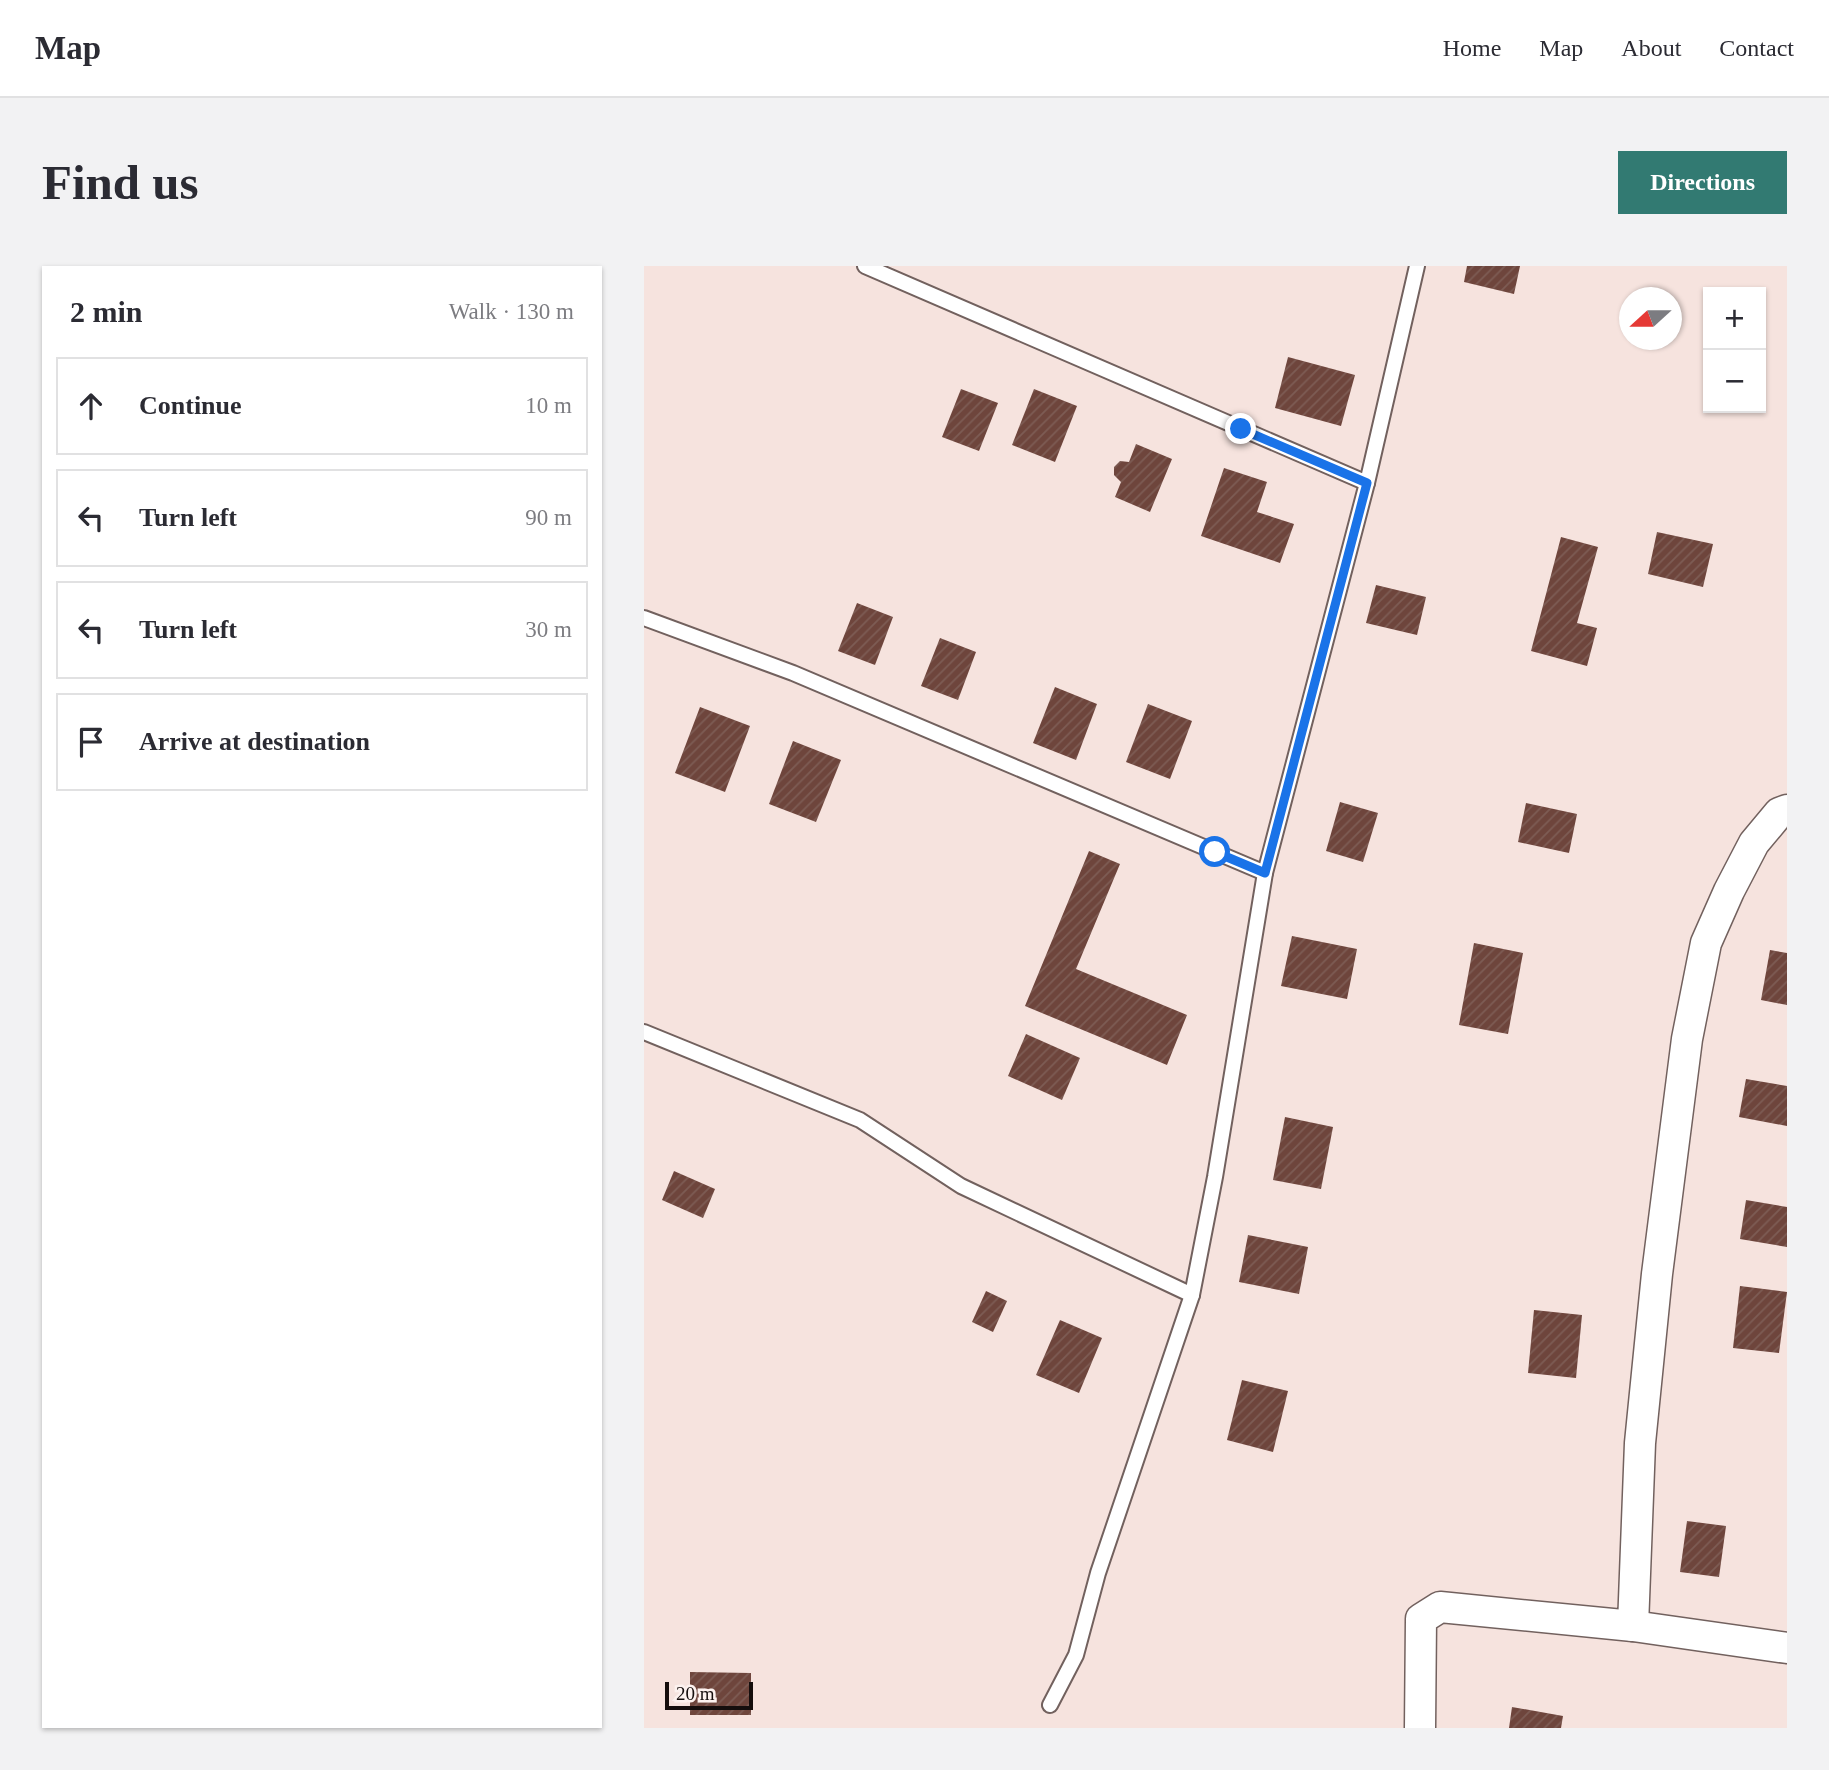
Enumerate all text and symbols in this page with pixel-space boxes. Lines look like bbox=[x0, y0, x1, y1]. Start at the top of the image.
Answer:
text: Map bbox=[35, 30, 101, 66]
text: Home bbox=[1443, 35, 1501, 61]
text: Map bbox=[1539, 35, 1583, 61]
text: About bbox=[1621, 35, 1681, 61]
text: Contact bbox=[1719, 35, 1794, 61]
button: Directions bbox=[1618, 151, 1787, 214]
text: Find us bbox=[42, 155, 199, 210]
north arrow bbox=[1619, 287, 1682, 350]
map controls bbox=[1703, 287, 1766, 413]
button: + bbox=[1703, 287, 1766, 350]
text: 2 min bbox=[70, 295, 143, 328]
text: Walk · 130 m bbox=[449, 299, 574, 324]
button: − bbox=[1703, 350, 1766, 413]
icon: ahead bbox=[72, 387, 110, 425]
text: Continue bbox=[139, 391, 242, 420]
text: 10 m bbox=[525, 393, 572, 418]
route end bbox=[1225, 413, 1256, 444]
icon: left bbox=[72, 499, 110, 537]
text: Turn left bbox=[139, 503, 237, 532]
text: 90 m bbox=[525, 505, 572, 530]
icon: left bbox=[72, 611, 110, 649]
text: Turn left bbox=[139, 615, 237, 644]
text: 30 m bbox=[525, 617, 572, 642]
icon: arrive bbox=[72, 723, 110, 761]
text: Arrive at destination bbox=[139, 727, 370, 756]
route start bbox=[1199, 836, 1230, 867]
scale bar bbox=[665, 1679, 752, 1711]
text: 20 m bbox=[676, 1683, 715, 1704]

